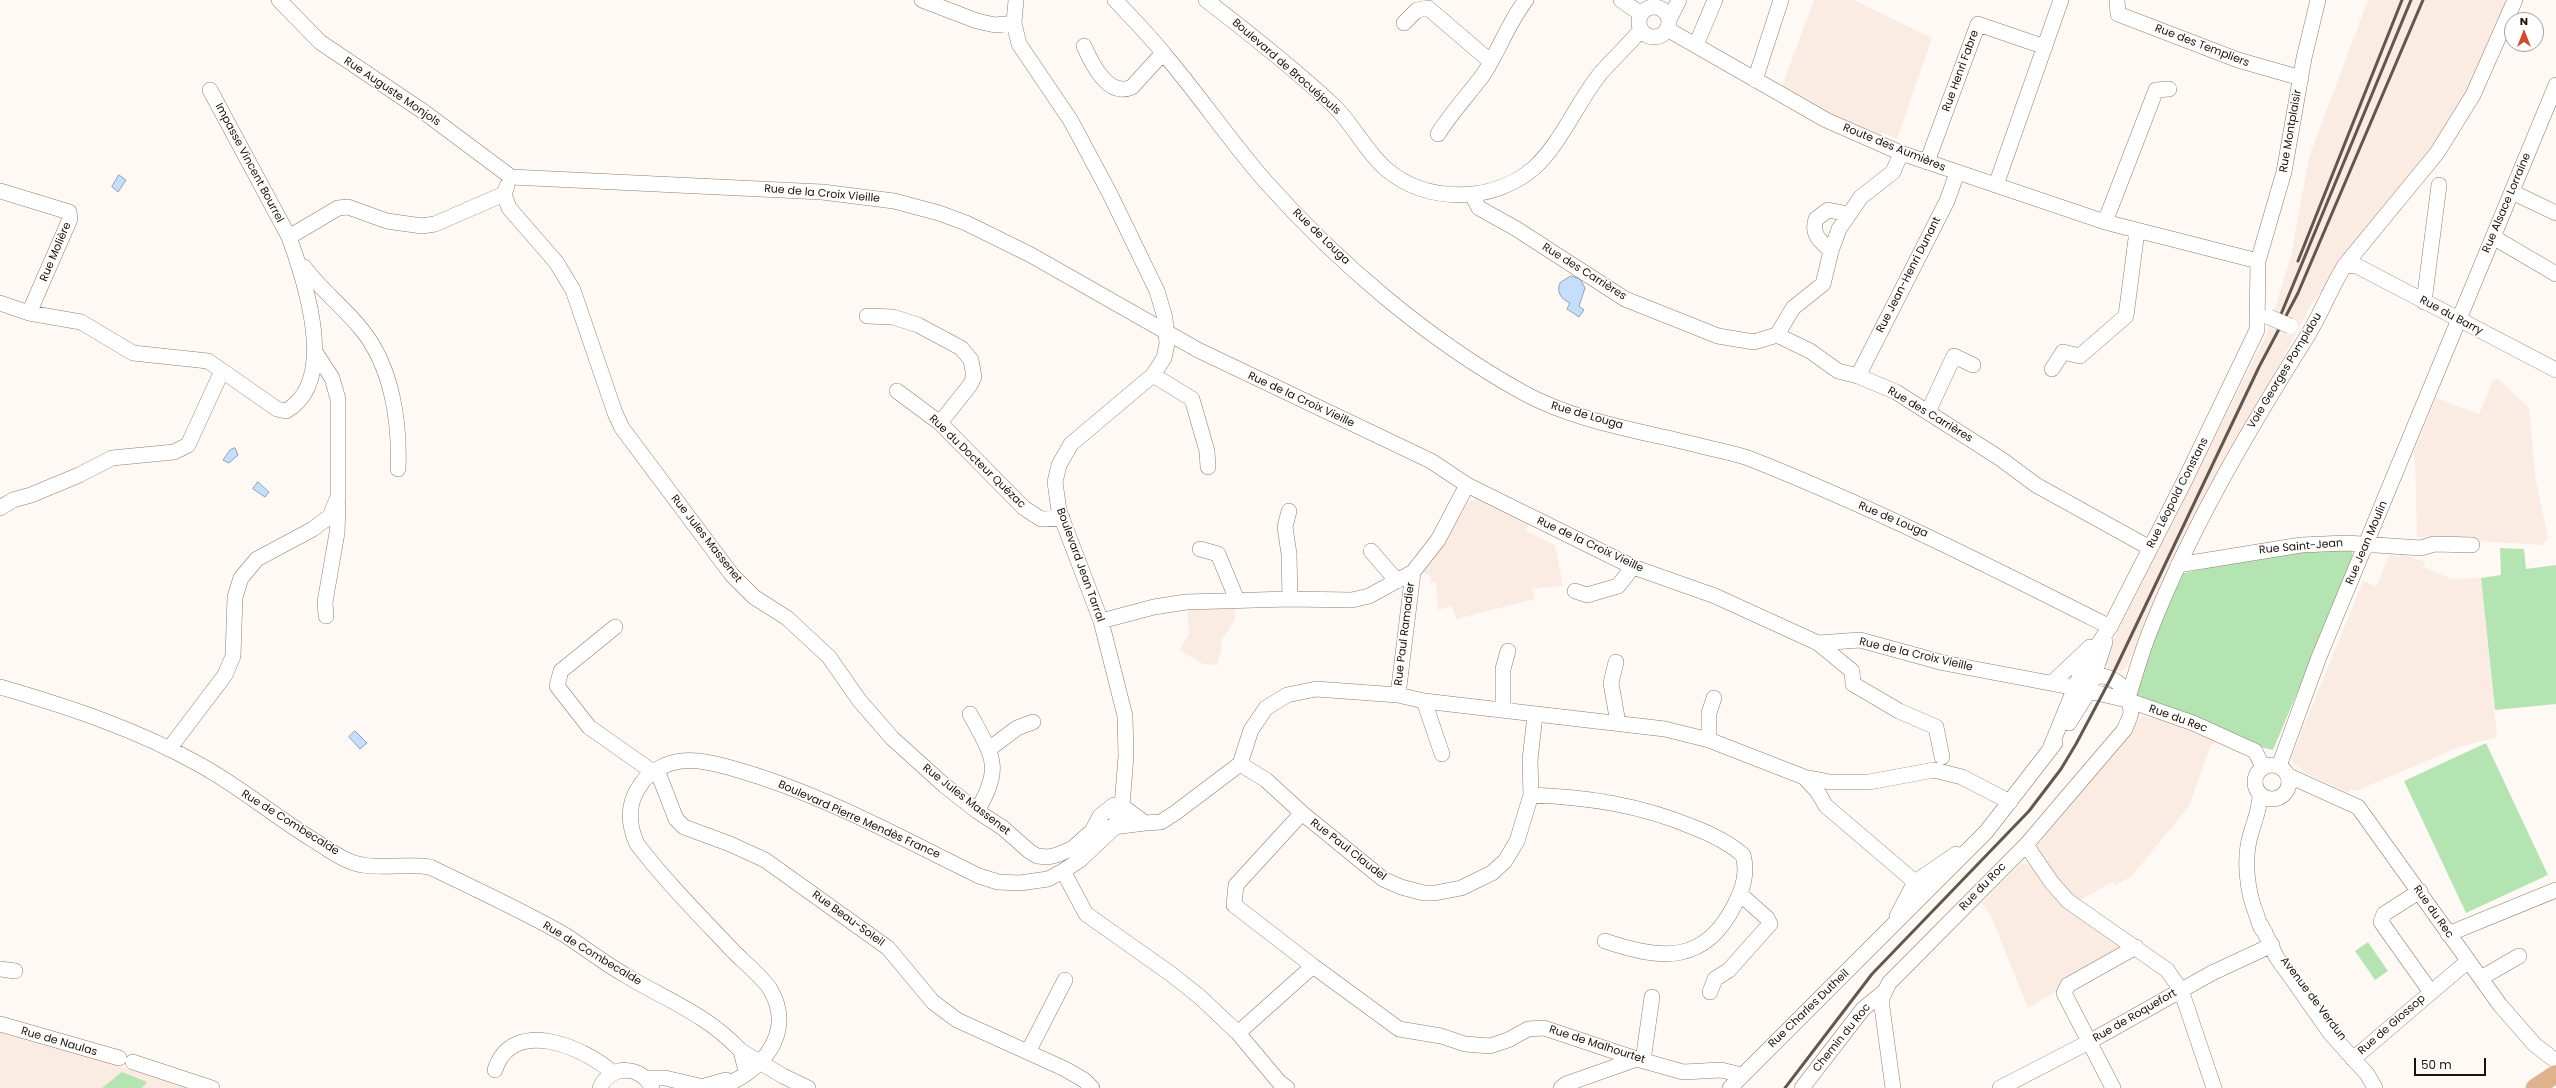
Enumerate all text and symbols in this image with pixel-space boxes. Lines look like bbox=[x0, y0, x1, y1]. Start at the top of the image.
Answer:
north arrow bbox=[2504, 12, 2544, 52]
text: N bbox=[2520, 13, 2528, 29]
street label: Boulevard de Brocuéjouls bbox=[1229, 16, 1343, 118]
street label: Rue des Templiers bbox=[2153, 22, 2251, 70]
street label: Rue Henri Fabre bbox=[1940, 28, 1982, 114]
street label: Rue Auguste Monjols bbox=[341, 55, 443, 129]
street label: Rue Montplaisir bbox=[2277, 89, 2305, 173]
street label: Impasse Vincent Bourrel bbox=[212, 101, 286, 225]
street label: Route des Aumières bbox=[1841, 121, 1947, 175]
street label: Rue Alsace Lorraine bbox=[2480, 151, 2534, 255]
street label: Rue de la Croix Vieille bbox=[764, 182, 880, 206]
street label: Rue de Louga bbox=[1290, 206, 1352, 268]
street label: Rue Jean-Henri Dunant bbox=[1874, 215, 1944, 335]
street label: Rue Molière bbox=[38, 220, 74, 284]
street label: Rue des Carrières bbox=[1539, 241, 1629, 303]
street label: Rue du Barry bbox=[2417, 294, 2485, 338]
street label: Voie Georges Pompidou bbox=[2245, 311, 2325, 431]
street label: Rue de la Croix Vieille bbox=[1246, 369, 1356, 431]
street label: Rue des Carrières bbox=[1885, 384, 1975, 446]
street label: Rue de Louga bbox=[1549, 399, 1625, 433]
street label: Rue du Docteur Quézac bbox=[926, 412, 1028, 512]
street label: Rue Léopold Constans bbox=[2144, 436, 2212, 550]
street label: Rue Jules Massenet bbox=[668, 493, 744, 585]
street label: Rue de Louga bbox=[1856, 499, 1930, 541]
street label: Rue Jean Moulin bbox=[2343, 499, 2391, 587]
street label: Boulevard Jean Tarral bbox=[1053, 506, 1107, 624]
street label: Rue de la Croix Vieille bbox=[1535, 514, 1645, 576]
street label: Rue Saint-Jean bbox=[2258, 537, 2344, 557]
street label: Rue Paul Ramadier bbox=[1392, 582, 1418, 686]
street label: Rue de la Croix Vieille bbox=[1858, 635, 1974, 675]
street label: Rue du Rec bbox=[2147, 702, 2209, 736]
street label: Rue Jules Massenet bbox=[920, 762, 1012, 838]
street label: Boulevard Pierre Mendès France bbox=[776, 778, 942, 862]
street label: Rue de Combecalde bbox=[239, 787, 341, 859]
street label: Rue Paul Claudel bbox=[1307, 816, 1389, 884]
street label: Rue du Roc bbox=[1957, 860, 2009, 914]
street label: Rue du Rec bbox=[2410, 883, 2456, 941]
street label: Rue Beau-Soleil bbox=[809, 888, 887, 950]
street label: Rue de Combecalde bbox=[540, 919, 644, 989]
street label: Avenue de Verdun bbox=[2277, 955, 2349, 1043]
street label: Rue Charles Dutheil bbox=[1766, 967, 1852, 1051]
street label: Rue de Roquefort bbox=[2091, 987, 2179, 1045]
street label: Rue de Glossop bbox=[2356, 992, 2428, 1058]
street label: Chemin du Roc bbox=[1810, 1001, 1874, 1075]
street label: Rue de Malhourtet bbox=[1547, 1023, 1647, 1067]
street label: Rue de Naulas bbox=[19, 1025, 99, 1059]
scale bar bbox=[2416, 1050, 2488, 1076]
text: 50 m bbox=[2421, 1056, 2452, 1073]

